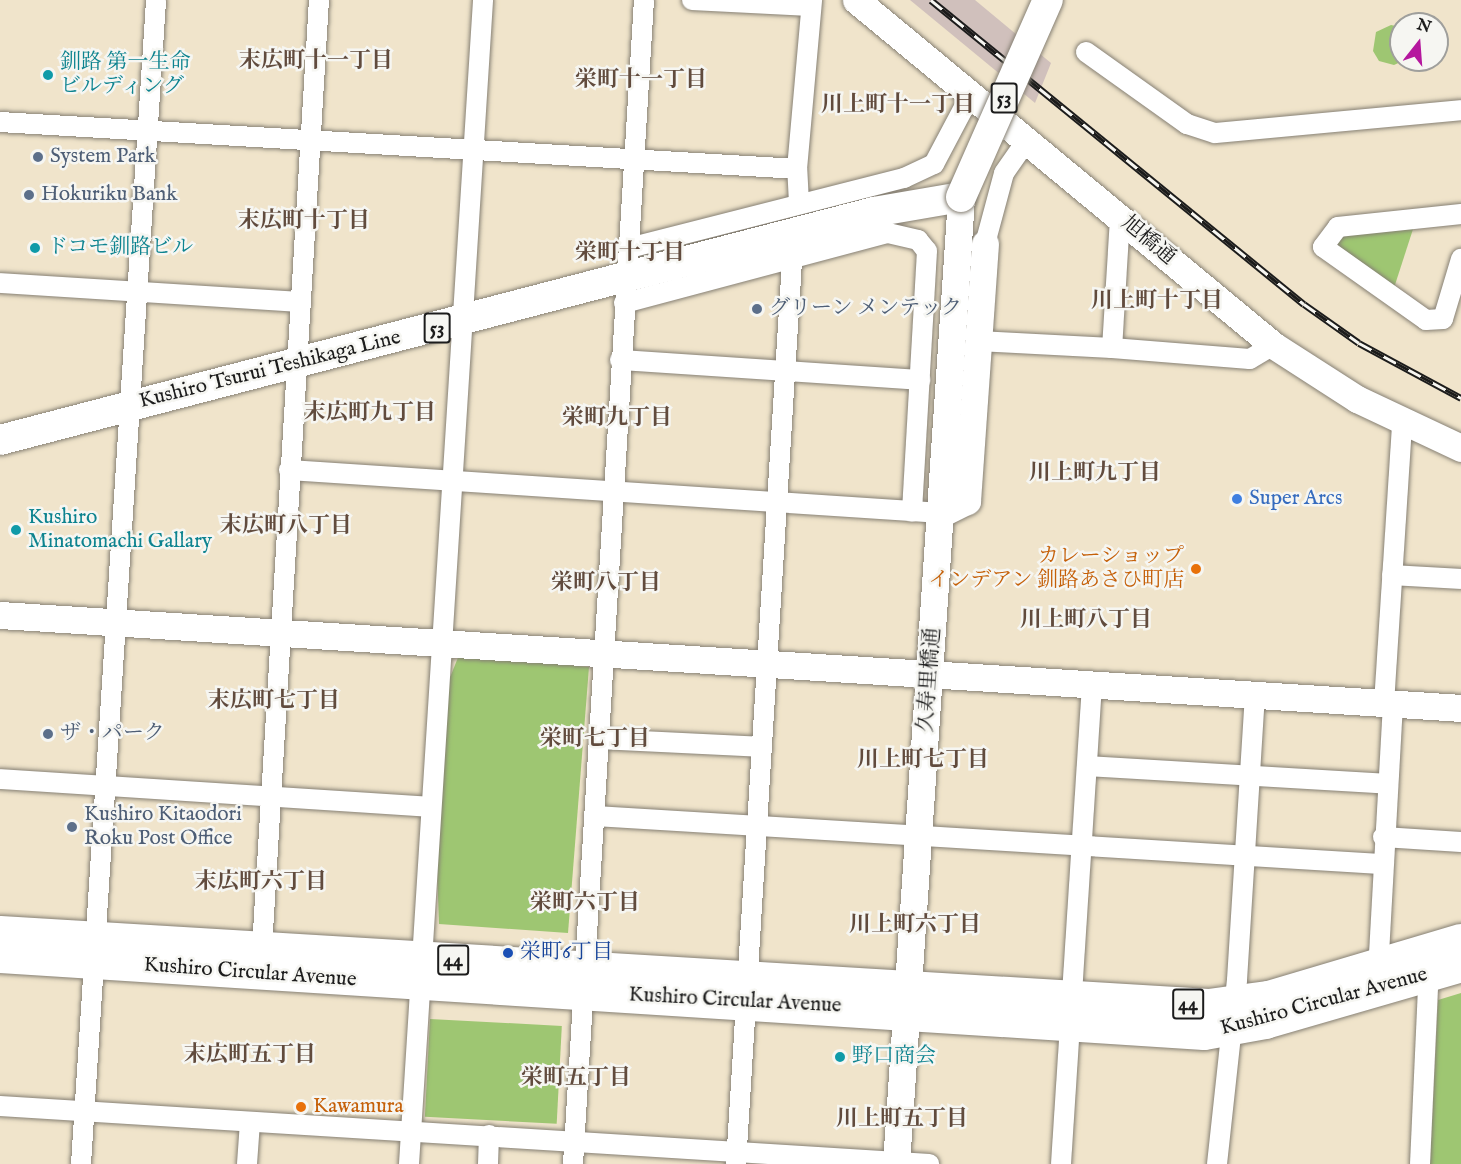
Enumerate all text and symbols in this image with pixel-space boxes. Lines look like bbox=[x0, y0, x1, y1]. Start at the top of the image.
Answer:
north arrow bbox=[1389, 12, 1449, 72]
text: N bbox=[1414, 15, 1433, 38]
district label: 末広町十一丁目 bbox=[239, 49, 393, 75]
place label: 釧路 第一生命 ビルディング bbox=[60, 50, 191, 100]
marker: 釧路 第一生命 ビルディング bbox=[41, 68, 55, 82]
district label: 栄町十一丁目 bbox=[575, 68, 707, 94]
road number: 53 bbox=[990, 81, 1018, 115]
district label: 川上町十一丁目 bbox=[821, 93, 975, 119]
place label: System Park bbox=[50, 144, 156, 170]
marker: System Park bbox=[31, 150, 45, 164]
place label: Hokuriku Bank bbox=[41, 182, 177, 208]
marker: Hokuriku Bank bbox=[22, 188, 36, 202]
district label: 末広町十丁目 bbox=[238, 209, 370, 235]
street label: 旭橋通 bbox=[1116, 211, 1180, 271]
place label: ドコモ釧路ビル bbox=[47, 235, 194, 261]
marker: ドコモ釧路ビル bbox=[28, 241, 42, 255]
district label: 栄町十丁目 bbox=[575, 241, 685, 267]
district label: 川上町十丁目 bbox=[1091, 289, 1223, 315]
place label: グリーン メンテック bbox=[769, 296, 963, 322]
marker: グリーン メンテック bbox=[750, 302, 764, 316]
road number: 53 bbox=[424, 311, 450, 345]
street label: Kushiro Tsurui Teshikaga Line bbox=[137, 325, 403, 415]
district label: 末広町九丁目 bbox=[304, 401, 436, 427]
district label: 栄町九丁目 bbox=[562, 406, 672, 432]
district label: 川上町九丁目 bbox=[1029, 461, 1161, 487]
place label: Super Arcs bbox=[1249, 486, 1342, 512]
marker: Super Arcs bbox=[1230, 492, 1244, 506]
place label: Kushiro Minatomachi Gallary bbox=[28, 505, 212, 555]
district label: 末広町八丁目 bbox=[220, 514, 352, 540]
marker: Kushiro Minatomachi Gallary bbox=[9, 523, 23, 537]
place label: カレーショップ インデアン 釧路あさひ町店 bbox=[927, 544, 1184, 594]
marker: カレーショップ インデアン 釧路あさひ町店 bbox=[1189, 562, 1203, 576]
district label: 栄町八丁目 bbox=[551, 571, 661, 597]
district label: 川上町八丁目 bbox=[1020, 608, 1152, 634]
street label: 久寿里橋通 bbox=[914, 627, 946, 733]
district label: 末広町七丁目 bbox=[208, 689, 340, 715]
place label: ザ・パーク bbox=[60, 721, 165, 747]
marker: ザ・パーク bbox=[41, 727, 55, 741]
district label: 栄町七丁目 bbox=[540, 727, 650, 753]
district label: 川上町七丁目 bbox=[857, 748, 989, 774]
place label: Kushiro Kitaodori Roku Post Office bbox=[84, 802, 242, 852]
marker: Kushiro Kitaodori Roku Post Office bbox=[65, 820, 79, 834]
district label: 末広町六丁目 bbox=[195, 870, 327, 896]
district label: 栄町六丁目 bbox=[530, 891, 640, 917]
district label: 川上町六丁目 bbox=[849, 913, 981, 939]
place label: 栄町6丁目 bbox=[520, 940, 613, 966]
road number: 44 bbox=[436, 943, 470, 977]
marker: 栄町6丁目 bbox=[501, 946, 515, 960]
street label: Kushiro Circular Avenue bbox=[143, 953, 357, 993]
street label: Kushiro Circular Avenue bbox=[1218, 962, 1430, 1042]
street label: Kushiro Circular Avenue bbox=[628, 983, 842, 1019]
road number: 44 bbox=[1172, 987, 1204, 1021]
district label: 末広町五丁目 bbox=[184, 1043, 316, 1069]
place label: 野口商会 bbox=[852, 1044, 936, 1070]
marker: 野口商会 bbox=[833, 1050, 847, 1064]
district label: 栄町五丁目 bbox=[521, 1066, 631, 1092]
place label: Kawamura bbox=[313, 1094, 404, 1120]
marker: Kawamura bbox=[294, 1100, 308, 1114]
district label: 川上町五丁目 bbox=[836, 1107, 968, 1133]

